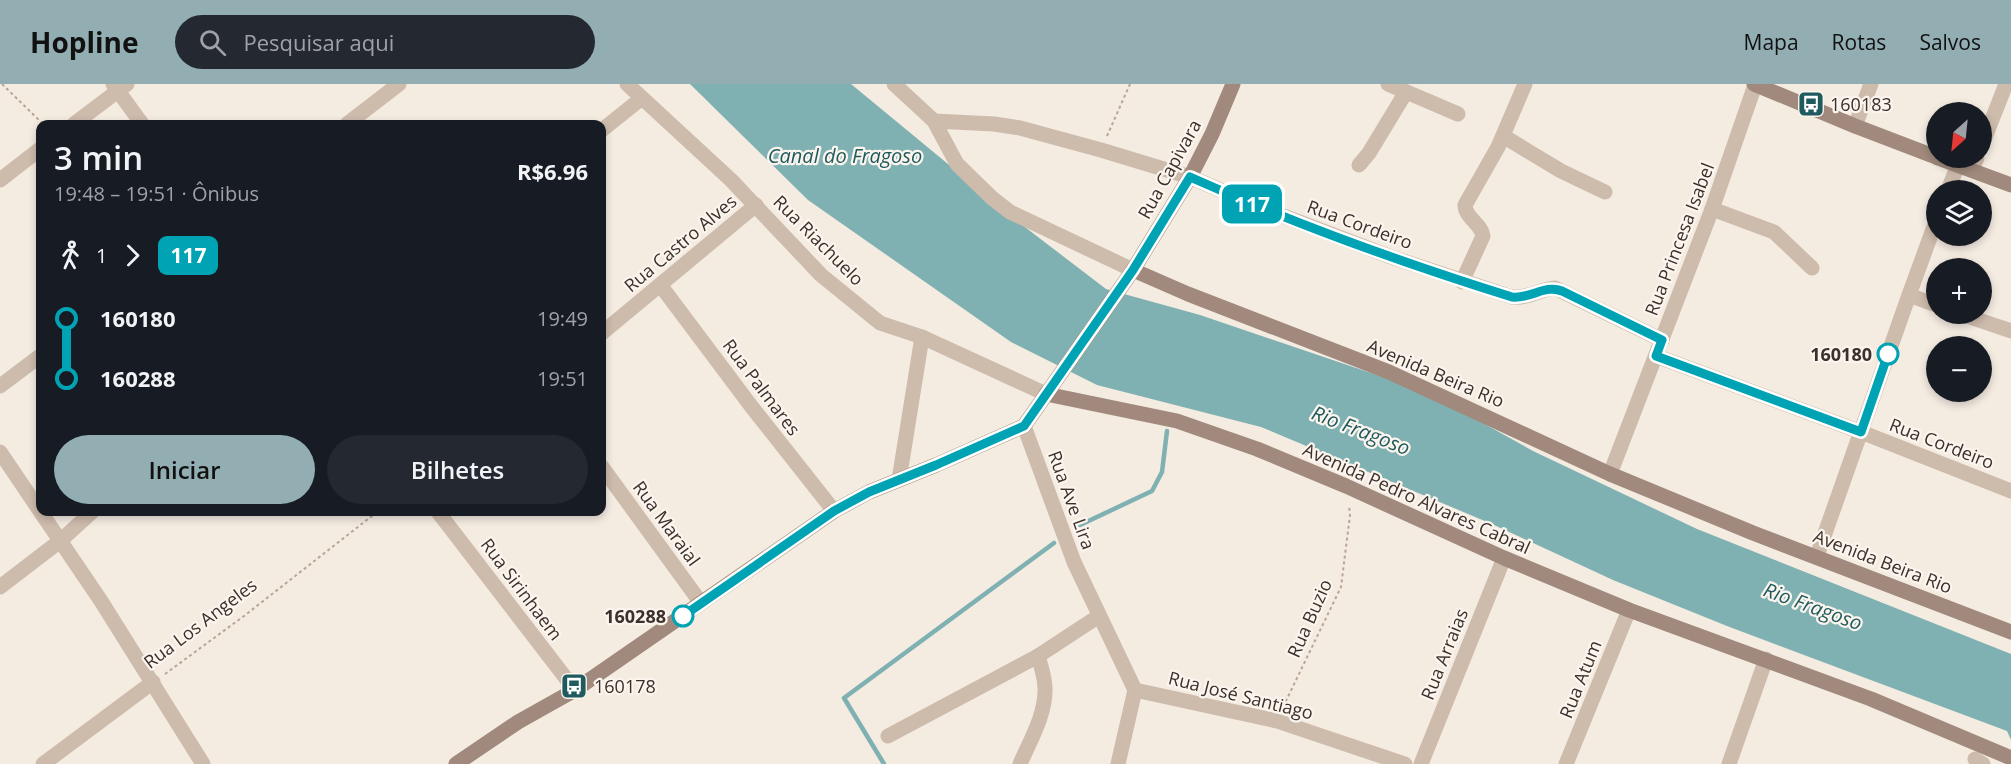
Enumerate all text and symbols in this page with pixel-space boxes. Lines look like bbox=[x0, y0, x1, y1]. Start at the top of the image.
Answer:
search box bbox=[175, 15, 595, 69]
text: Hopline bbox=[30, 23, 139, 61]
icon: search bbox=[196, 26, 229, 59]
text: Pesquisar aqui bbox=[244, 27, 394, 57]
text: Mapa bbox=[1744, 28, 1799, 56]
text: Rotas bbox=[1832, 28, 1886, 56]
text: Salvos bbox=[1919, 28, 1981, 56]
bus stop icon: 160183 bbox=[1796, 89, 1826, 119]
place label: 160183 bbox=[1830, 92, 1892, 116]
north arrow bbox=[1926, 102, 1992, 168]
map controls bbox=[1926, 102, 1992, 402]
street label: Rua Capivara bbox=[1132, 115, 1206, 223]
text: 3 min bbox=[54, 135, 143, 180]
water label: Canal do Fragoso bbox=[768, 142, 922, 169]
text: R$6.96 bbox=[517, 156, 588, 186]
street label: Rua Princesa Isabel bbox=[1639, 159, 1719, 319]
text: 19:48 – 19:51 · Ônibus bbox=[54, 180, 259, 207]
button: layers bbox=[1926, 180, 1992, 246]
line badge: 117 bbox=[1218, 184, 1286, 224]
street label: Rua Castro Alves bbox=[619, 189, 741, 297]
street label: Rua Riachuelo bbox=[769, 190, 869, 290]
text: 117 bbox=[1234, 190, 1270, 218]
street label: Rua Cordeiro bbox=[1304, 194, 1416, 254]
icon: walk bbox=[54, 239, 87, 272]
icon: forward bbox=[116, 239, 149, 272]
text: 117 bbox=[170, 241, 206, 269]
text: 1 bbox=[96, 242, 107, 269]
button: + bbox=[1926, 258, 1992, 324]
text: 160180 bbox=[100, 303, 175, 333]
text: 19:49 bbox=[537, 305, 588, 332]
street label: Avenida Beira Rio bbox=[1364, 333, 1508, 413]
street label: Rua Palmares bbox=[718, 334, 806, 440]
button: − bbox=[1926, 336, 1992, 402]
place label: 160180 bbox=[1810, 342, 1872, 366]
marker: 160180 bbox=[1877, 343, 1899, 365]
text: 160288 bbox=[100, 363, 175, 393]
text: 19:51 bbox=[537, 365, 588, 392]
water label: Rio Fragoso bbox=[1308, 399, 1414, 461]
street label: Rua Cordeiro bbox=[1886, 412, 1998, 474]
button: Iniciar bbox=[54, 435, 315, 504]
button: Bilhetes bbox=[327, 435, 588, 504]
street label: Avenida Pedro Alvares Cabral bbox=[1300, 437, 1534, 559]
street label: Rua Ave Lira bbox=[1043, 447, 1101, 553]
street label: Rua Maraial bbox=[628, 476, 706, 570]
street label: Avenida Beira Rio bbox=[1810, 524, 1956, 598]
street label: Rua Sirinhaem bbox=[476, 533, 568, 645]
street label: Rua Los Angeles bbox=[139, 573, 261, 673]
street label: Rua Buzio bbox=[1281, 575, 1337, 661]
water label: Rio Fragoso bbox=[1760, 576, 1866, 636]
place label: 160288 bbox=[604, 604, 666, 628]
marker: 160288 bbox=[672, 605, 694, 627]
street label: Rua Arraias bbox=[1415, 605, 1473, 703]
street label: Rua Atum bbox=[1553, 636, 1607, 722]
street label: Rua José Santiago bbox=[1166, 665, 1316, 725]
bus stop icon: 160178 bbox=[559, 671, 589, 701]
place label: 160178 bbox=[594, 674, 656, 698]

